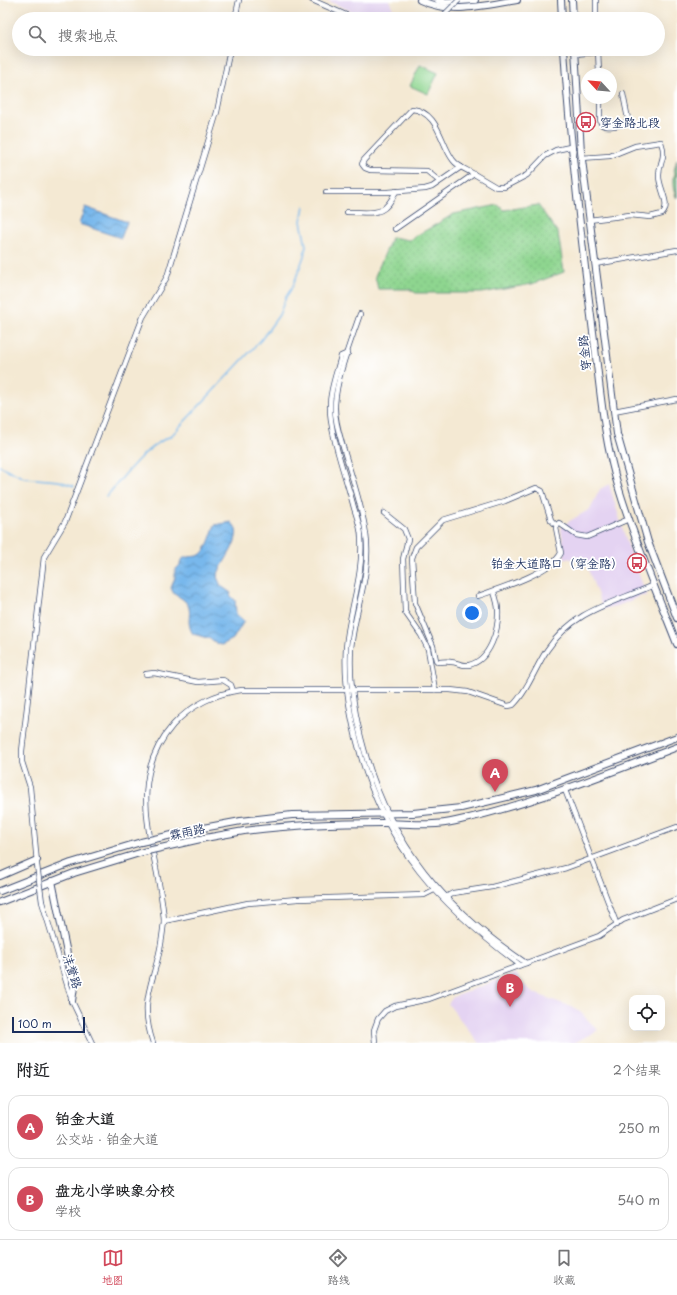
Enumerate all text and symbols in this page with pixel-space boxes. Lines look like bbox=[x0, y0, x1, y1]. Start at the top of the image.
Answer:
search box bbox=[12, 12, 665, 56]
icon: search bbox=[26, 23, 48, 45]
text: 搜索地点 bbox=[58, 23, 118, 46]
north arrow bbox=[581, 68, 617, 104]
bus stop icon: 穿金路北段 bbox=[575, 111, 597, 133]
place label: 穿金路北段 bbox=[600, 113, 660, 131]
street label: 穿金路 bbox=[573, 334, 595, 372]
bus stop icon: 铂金大道路口（穿金路） bbox=[626, 552, 648, 574]
place label: 铂金大道路口（穿金路） bbox=[491, 554, 623, 572]
your location bbox=[462, 603, 482, 623]
pin: A bbox=[482, 759, 508, 792]
street label: 霖雨路 bbox=[168, 818, 206, 844]
street label: 沣誉路 bbox=[59, 951, 87, 991]
pin: B bbox=[497, 974, 523, 1007]
map controls bbox=[629, 995, 665, 1031]
button: locate bbox=[629, 995, 665, 1031]
scale bar bbox=[12, 1015, 85, 1034]
text: 100 m bbox=[18, 1015, 52, 1032]
text: 附近 bbox=[16, 1056, 50, 1082]
text: 2个结果 bbox=[613, 1060, 661, 1079]
text: 铂金大道 bbox=[55, 1106, 115, 1129]
text: A bbox=[25, 1118, 35, 1137]
text: 250 m bbox=[618, 1118, 660, 1137]
text: 公交站 · 铂金大道 bbox=[55, 1129, 158, 1148]
text: 盘龙小学映象分校 bbox=[55, 1178, 175, 1201]
text: B bbox=[26, 1190, 34, 1209]
text: 540 m bbox=[617, 1190, 660, 1209]
text: 学校 bbox=[55, 1201, 81, 1220]
tab: 地图 bbox=[102, 1247, 124, 1288]
tab: 路线 bbox=[327, 1247, 349, 1288]
tab: 收藏 bbox=[553, 1247, 575, 1288]

